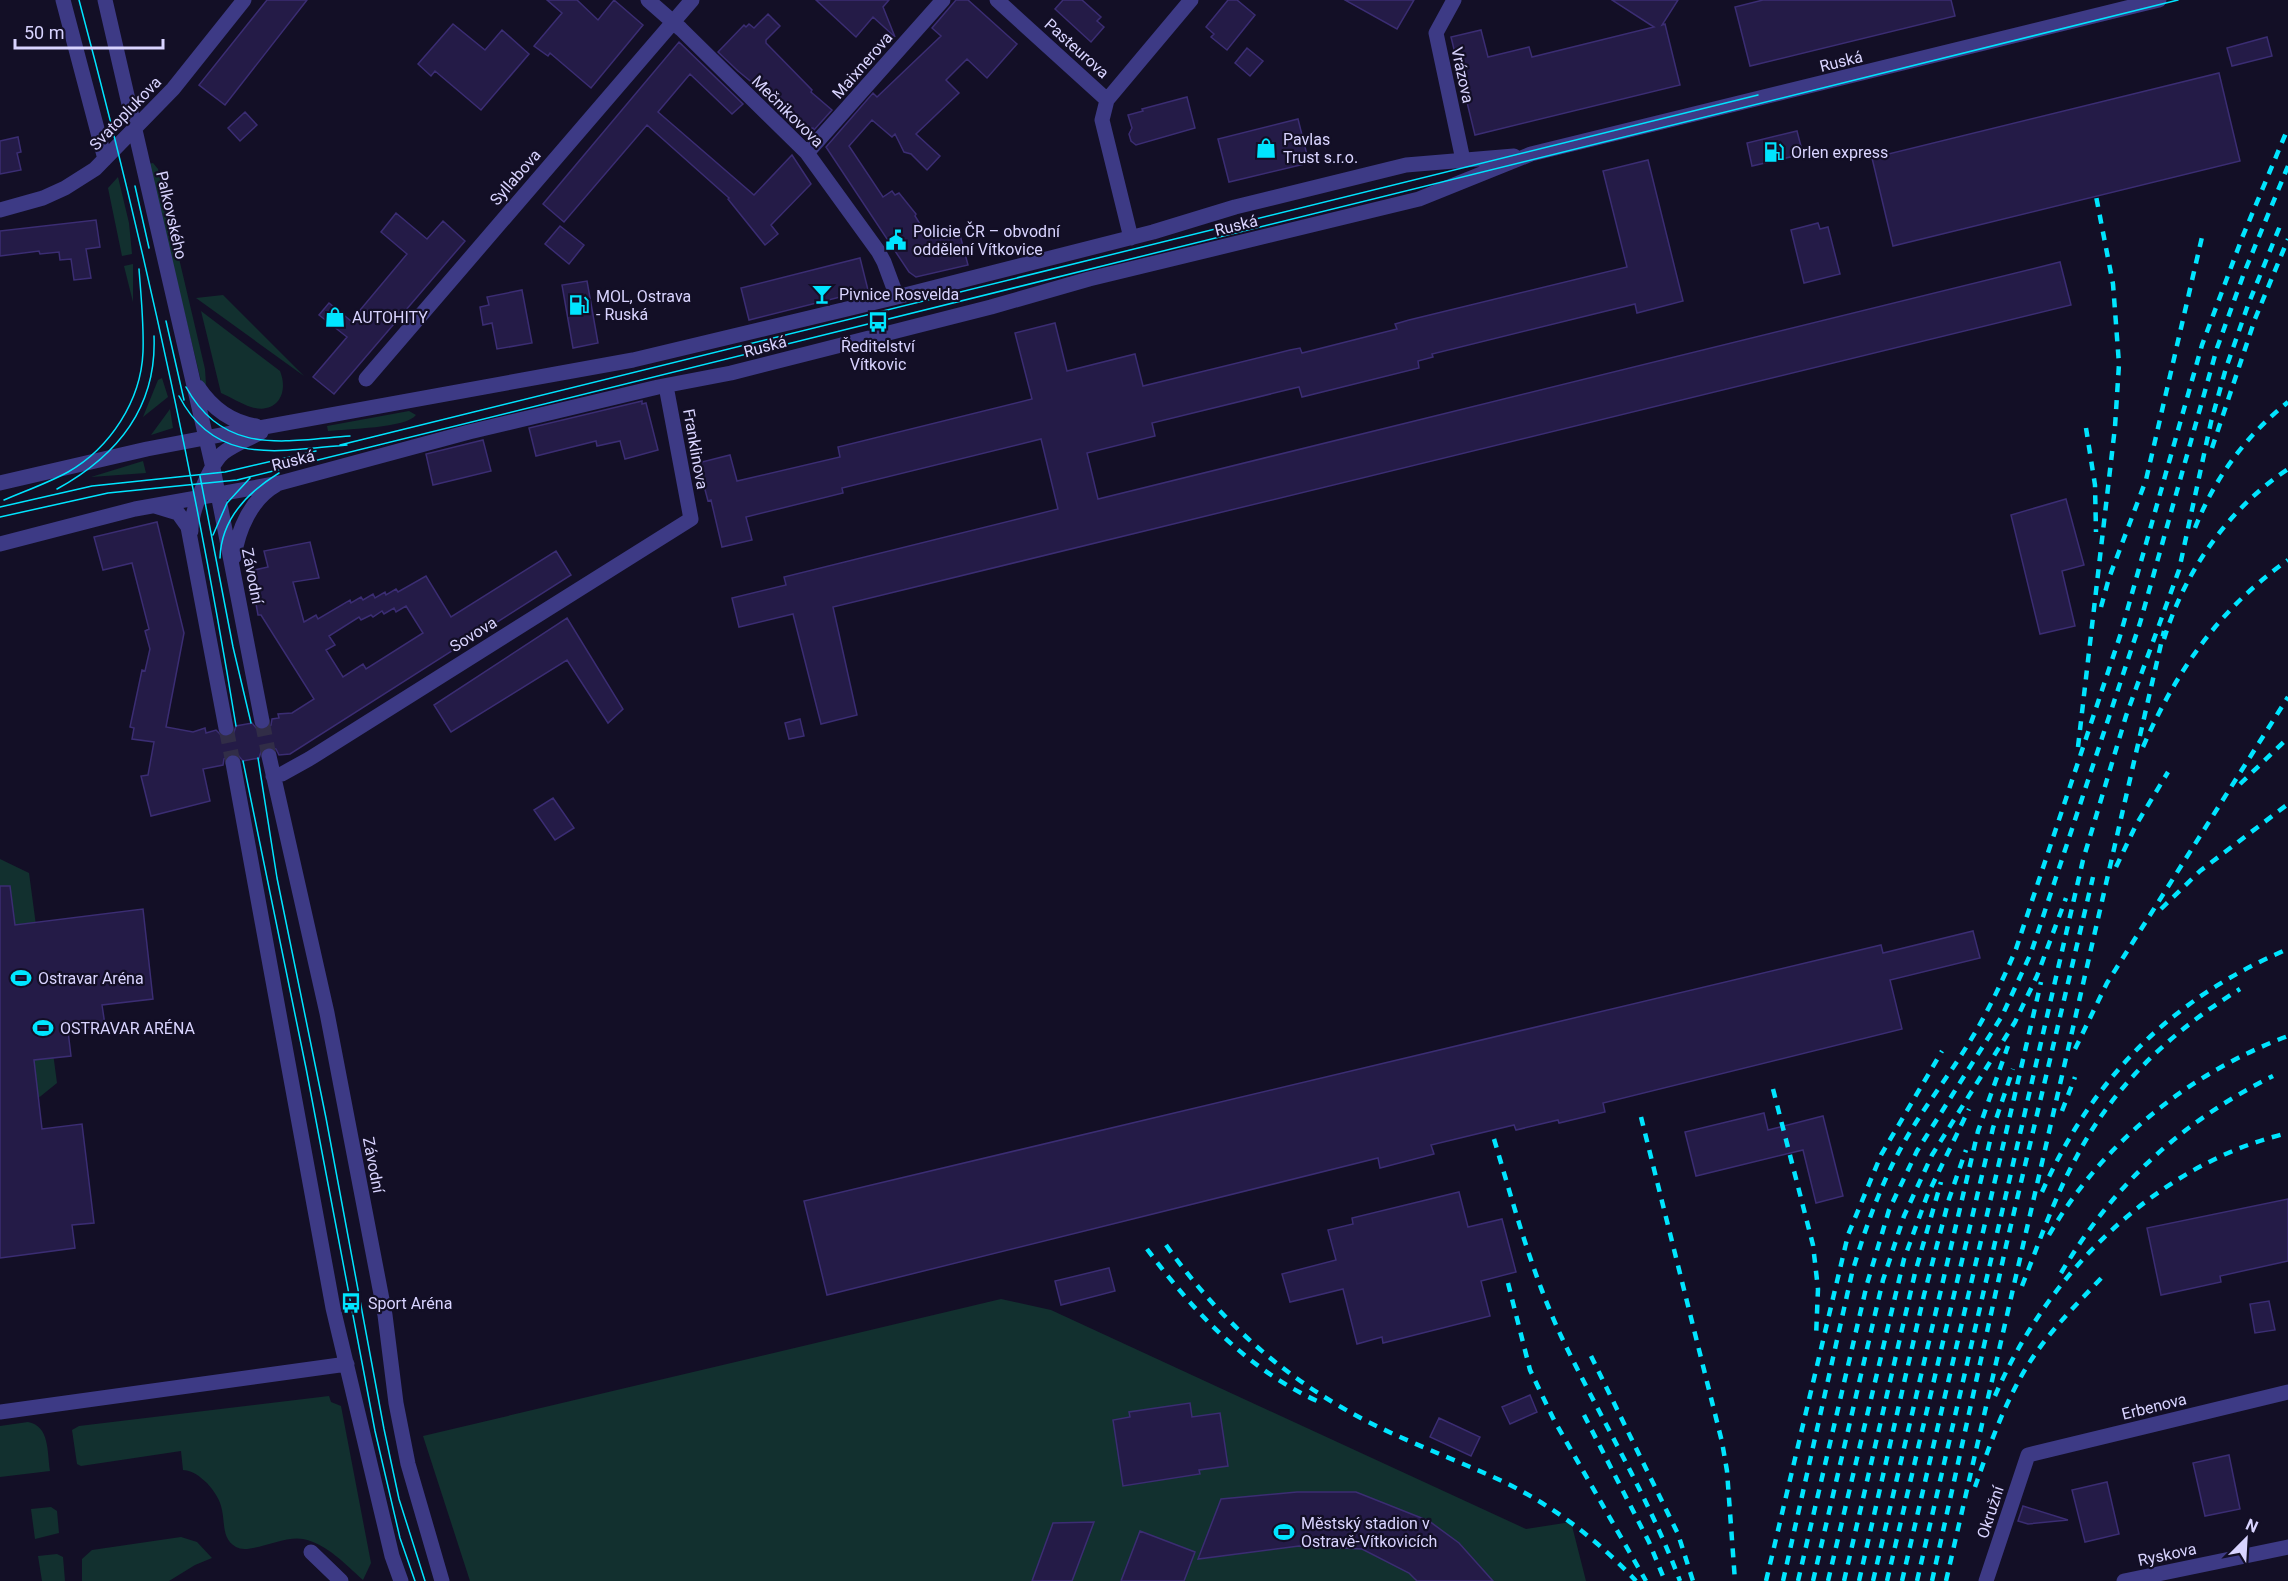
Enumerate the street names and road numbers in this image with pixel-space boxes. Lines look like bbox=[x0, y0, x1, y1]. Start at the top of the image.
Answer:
street label: Pasteurova bbox=[1041, 15, 1113, 82]
street label: Maixnerova bbox=[828, 28, 897, 103]
street label: Vrázova bbox=[1447, 45, 1478, 105]
street label: Ruská bbox=[1818, 47, 1865, 76]
street label: Mečnikovova bbox=[748, 72, 827, 151]
street label: Svatoplukova bbox=[85, 73, 165, 154]
street label: Syllabova bbox=[486, 145, 545, 209]
street label: Palkovského bbox=[152, 169, 191, 261]
street label: Ruská bbox=[1213, 211, 1260, 240]
street label: Ruská bbox=[742, 332, 789, 361]
street label: Franklinova bbox=[679, 407, 712, 491]
street label: Ruská bbox=[270, 446, 317, 475]
street label: Závodní bbox=[238, 546, 267, 607]
street label: Sovova bbox=[446, 613, 500, 656]
street label: Závodní bbox=[359, 1135, 388, 1196]
street label: Erbenova bbox=[2120, 1389, 2189, 1424]
street label: Okružní bbox=[1973, 1483, 2008, 1541]
street label: Ryskova bbox=[2136, 1539, 2198, 1570]

